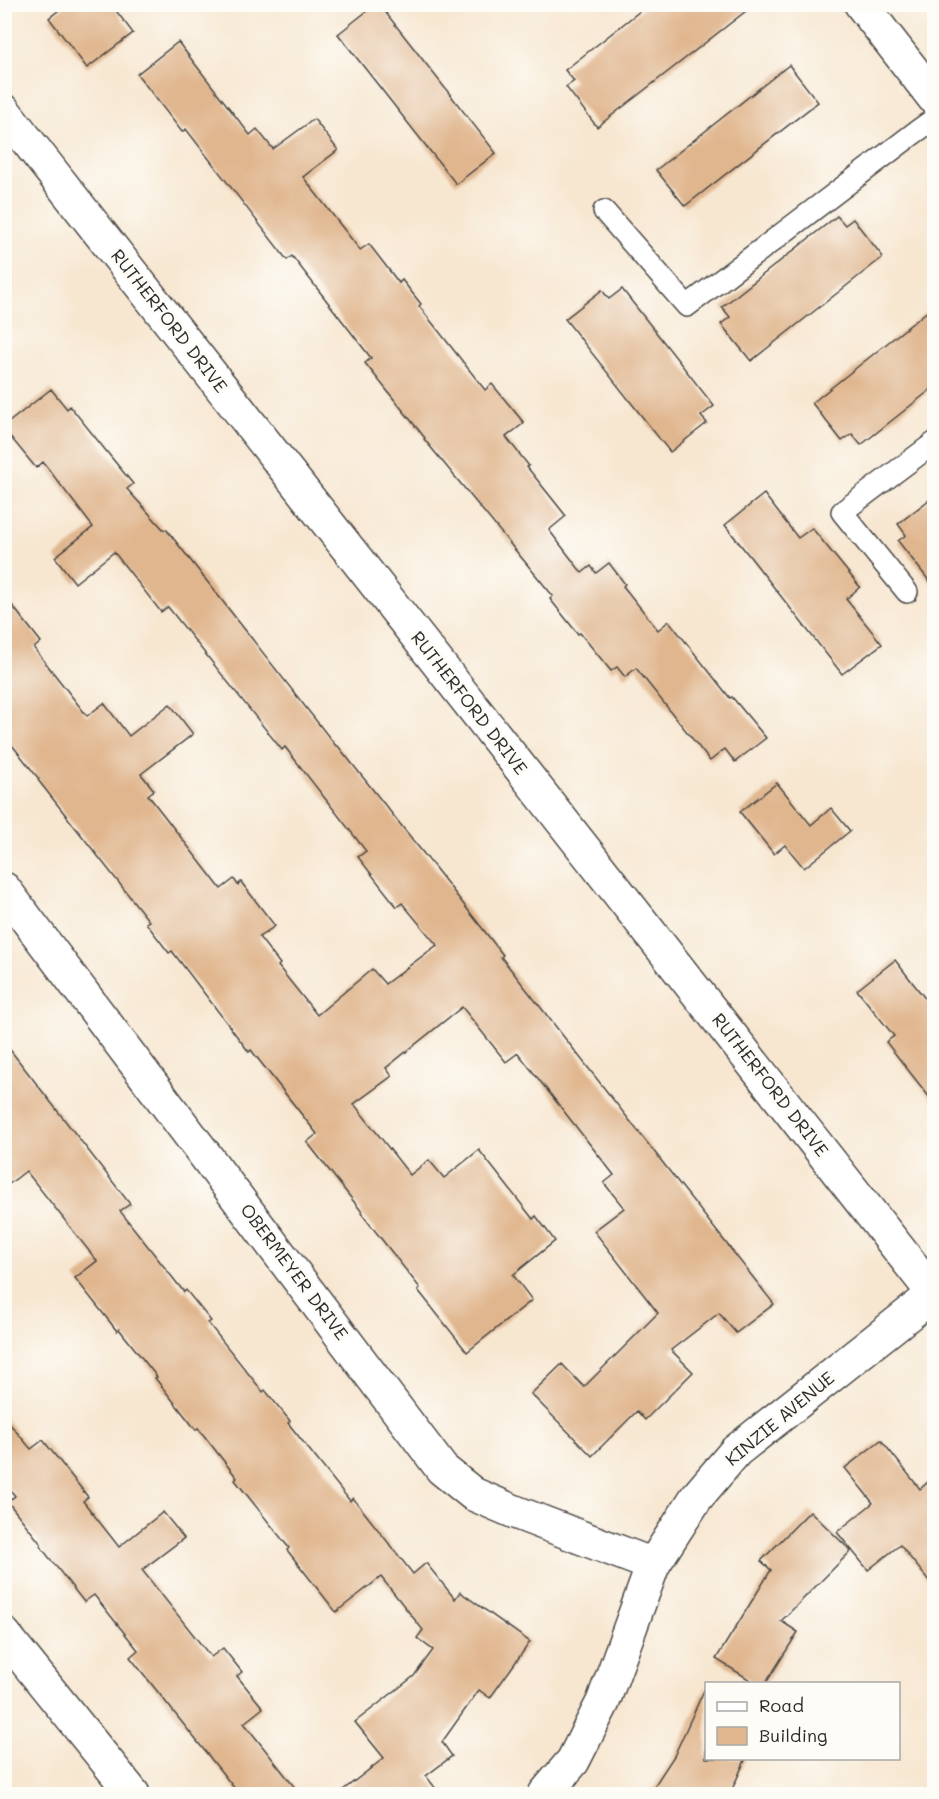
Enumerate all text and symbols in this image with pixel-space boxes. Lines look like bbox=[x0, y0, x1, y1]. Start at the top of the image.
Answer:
street label: RUTHERFORD DRIVE bbox=[106, 244, 233, 397]
street label: RUTHERFORD DRIVE bbox=[406, 626, 533, 779]
street label: RUTHERFORD DRIVE bbox=[707, 1008, 834, 1161]
street label: OBERMEYER DRIVE bbox=[236, 1198, 354, 1345]
street label: KINZIE AVENUE bbox=[720, 1366, 839, 1471]
legend bbox=[705, 1682, 900, 1760]
text: Road bbox=[759, 1693, 804, 1717]
text: Building bbox=[759, 1723, 827, 1747]

